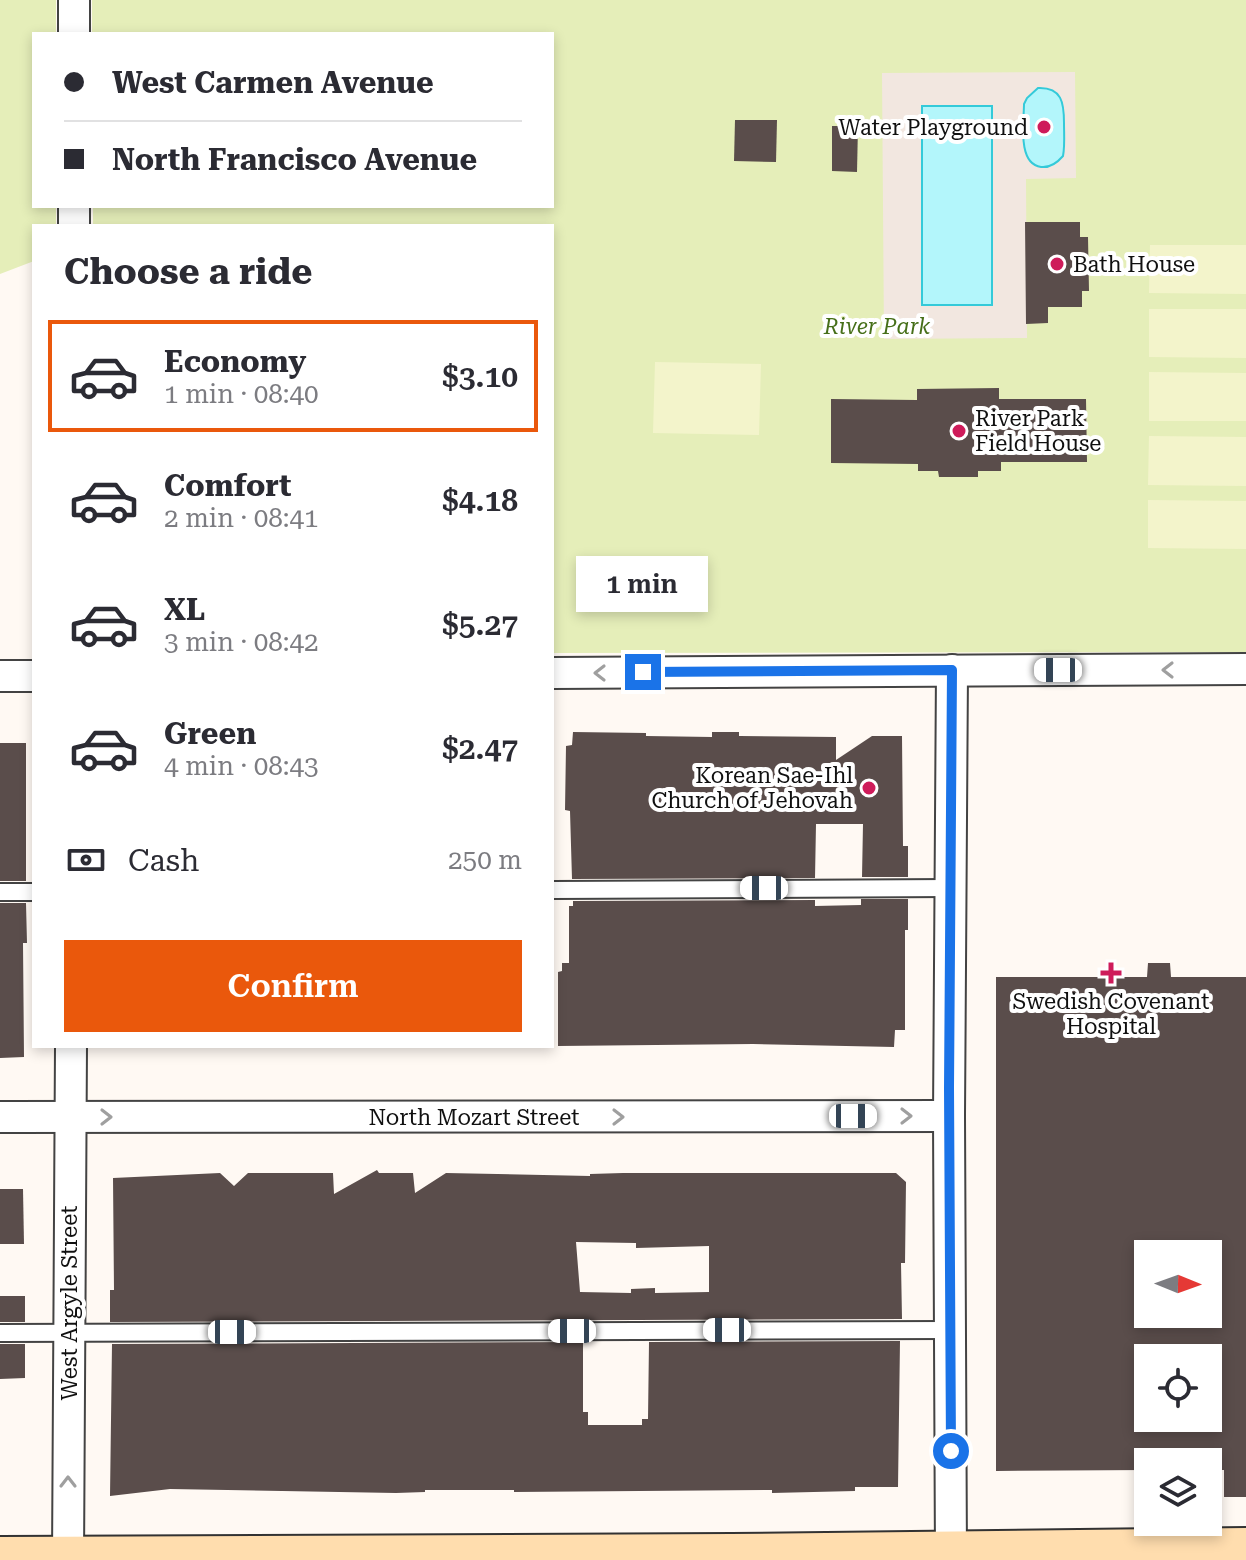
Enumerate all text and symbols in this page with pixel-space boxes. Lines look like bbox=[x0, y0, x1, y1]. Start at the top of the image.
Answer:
text: West Carmen Avenue bbox=[112, 65, 434, 100]
place label: Water Playground bbox=[839, 115, 1028, 140]
marker: Water Playground bbox=[1035, 118, 1053, 136]
text: North Francisco Avenue bbox=[112, 142, 477, 177]
text: Choose a ride bbox=[64, 251, 312, 293]
place label: Bath House bbox=[1073, 252, 1195, 277]
marker: Bath House bbox=[1048, 255, 1066, 273]
park label: River Park bbox=[823, 314, 930, 339]
icon: car bbox=[68, 340, 140, 412]
text: Economy bbox=[164, 344, 306, 379]
text: $3.10 bbox=[442, 359, 518, 394]
text: 1 min · 08:40 bbox=[164, 379, 319, 409]
place label: River Park Field House bbox=[975, 406, 1101, 456]
marker: River Park Field House bbox=[950, 422, 968, 440]
icon: car bbox=[68, 464, 140, 536]
text: Comfort bbox=[164, 468, 291, 503]
text: $4.18 bbox=[442, 483, 518, 518]
text: 2 min · 08:41 bbox=[164, 503, 319, 533]
callout: 1 min bbox=[577, 556, 709, 612]
text: 1 min bbox=[606, 569, 678, 599]
icon: car bbox=[68, 588, 140, 660]
text: XL bbox=[164, 592, 205, 627]
text: $5.27 bbox=[442, 607, 518, 642]
text: 3 min · 08:42 bbox=[164, 627, 319, 657]
route end bbox=[625, 654, 661, 690]
car bbox=[1034, 658, 1082, 682]
one-way arrow bbox=[1161, 661, 1174, 678]
one-way arrow bbox=[593, 664, 606, 682]
icon: car bbox=[68, 712, 140, 784]
text: Green bbox=[164, 716, 256, 751]
text: $2.47 bbox=[442, 731, 518, 766]
text: 4 min · 08:43 bbox=[164, 751, 319, 781]
place label: Korean Sae-Ihl Church of Jehovah bbox=[652, 763, 853, 813]
marker: Korean Sae-Ihl Church of Jehovah bbox=[860, 779, 878, 797]
icon: cash bbox=[64, 838, 108, 882]
text: Cash bbox=[128, 843, 199, 878]
text: 250 m bbox=[448, 845, 522, 875]
car bbox=[740, 876, 788, 900]
button: Confirm bbox=[64, 940, 522, 1032]
marker: Swedish Covenant Hospital bbox=[1100, 962, 1122, 984]
place label: Swedish Covenant Hospital bbox=[1013, 989, 1209, 1039]
car bbox=[829, 1104, 877, 1128]
street label: North Mozart Street bbox=[368, 1105, 580, 1130]
one-way arrow bbox=[900, 1107, 913, 1125]
one-way arrow bbox=[100, 1108, 113, 1126]
one-way arrow bbox=[612, 1108, 625, 1126]
street label: West Argyle Street bbox=[57, 1205, 82, 1401]
north arrow bbox=[1134, 1240, 1222, 1328]
map controls bbox=[1134, 1240, 1222, 1536]
car bbox=[703, 1318, 751, 1342]
car bbox=[548, 1319, 596, 1343]
car bbox=[208, 1320, 256, 1344]
button: locate bbox=[1134, 1344, 1222, 1432]
route start bbox=[933, 1433, 969, 1469]
button: layers bbox=[1134, 1448, 1222, 1536]
one-way arrow bbox=[59, 1475, 77, 1488]

